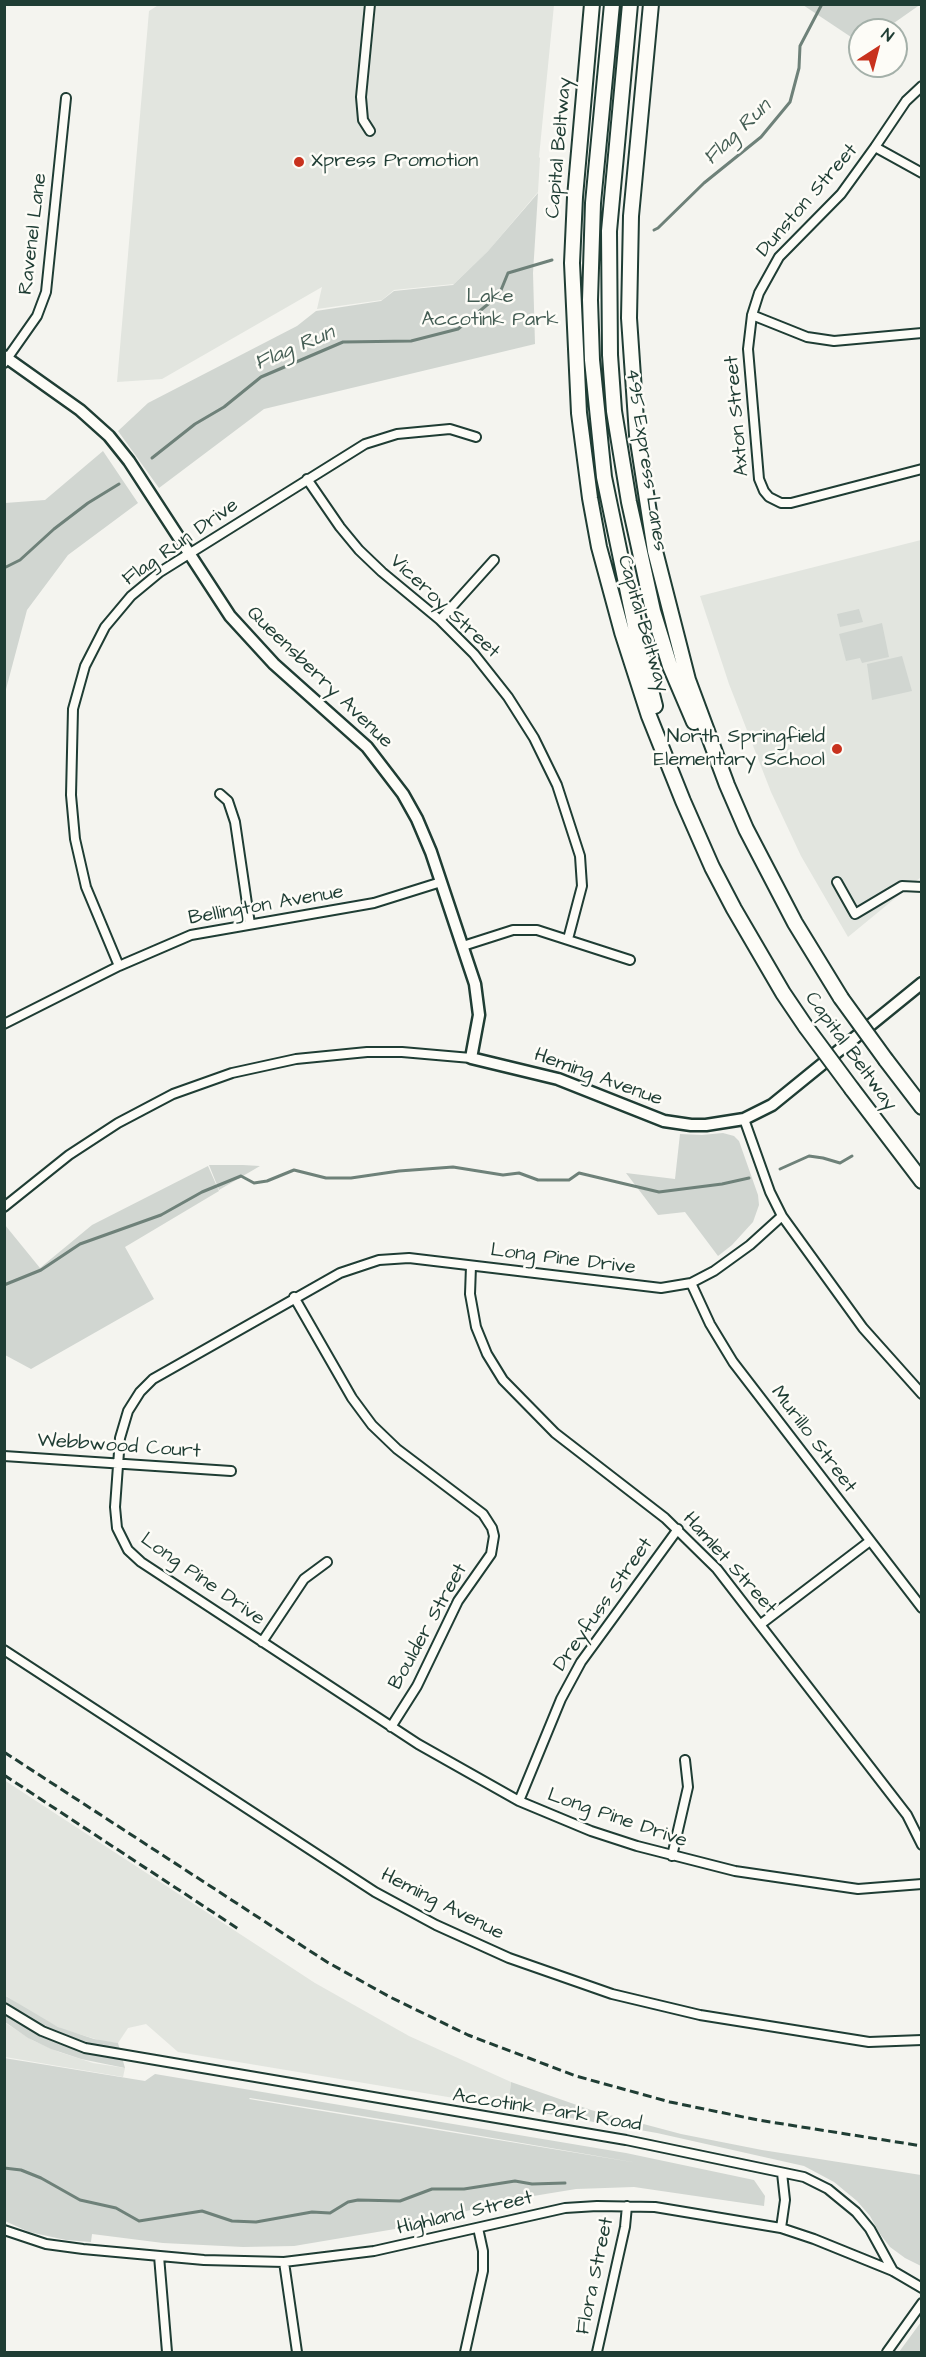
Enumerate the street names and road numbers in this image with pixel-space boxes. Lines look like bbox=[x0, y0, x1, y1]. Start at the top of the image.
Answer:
street label: Capital Beltway bbox=[542, 76, 578, 220]
street label: Dunston Street bbox=[752, 139, 864, 263]
street label: Ravenel Lane bbox=[15, 172, 53, 296]
street label: Axton Street bbox=[721, 355, 755, 477]
street label: 495 Express Lanes bbox=[619, 367, 671, 553]
street label: Flag Run Drive bbox=[118, 494, 244, 592]
street label: Viceroy Street bbox=[384, 550, 504, 664]
street label: Capital Beltway bbox=[611, 553, 673, 695]
street label: Queensberry Avenue bbox=[241, 602, 397, 754]
street label: Bellington Avenue bbox=[187, 881, 345, 931]
street label: Capital Beltway bbox=[799, 988, 901, 1116]
street label: Heming Avenue bbox=[531, 1044, 665, 1112]
street label: Long Pine Drive bbox=[489, 1239, 637, 1281]
street label: Murillo Street bbox=[765, 1382, 861, 1498]
street label: Webbwood Court bbox=[37, 1429, 201, 1465]
street label: Hamlet Street bbox=[677, 1508, 781, 1620]
street label: Long Pine Drive bbox=[135, 1528, 269, 1632]
street label: Dreyfuss Street bbox=[549, 1534, 659, 1676]
street label: Boulder Street bbox=[384, 1560, 474, 1694]
street label: Long Pine Drive bbox=[544, 1784, 690, 1854]
street label: Heming Avenue bbox=[376, 1864, 508, 1946]
street label: Accotink Park Road bbox=[451, 2084, 643, 2138]
street label: Highland Street bbox=[395, 2187, 535, 2241]
street label: Flora Street bbox=[572, 2215, 620, 2337]

